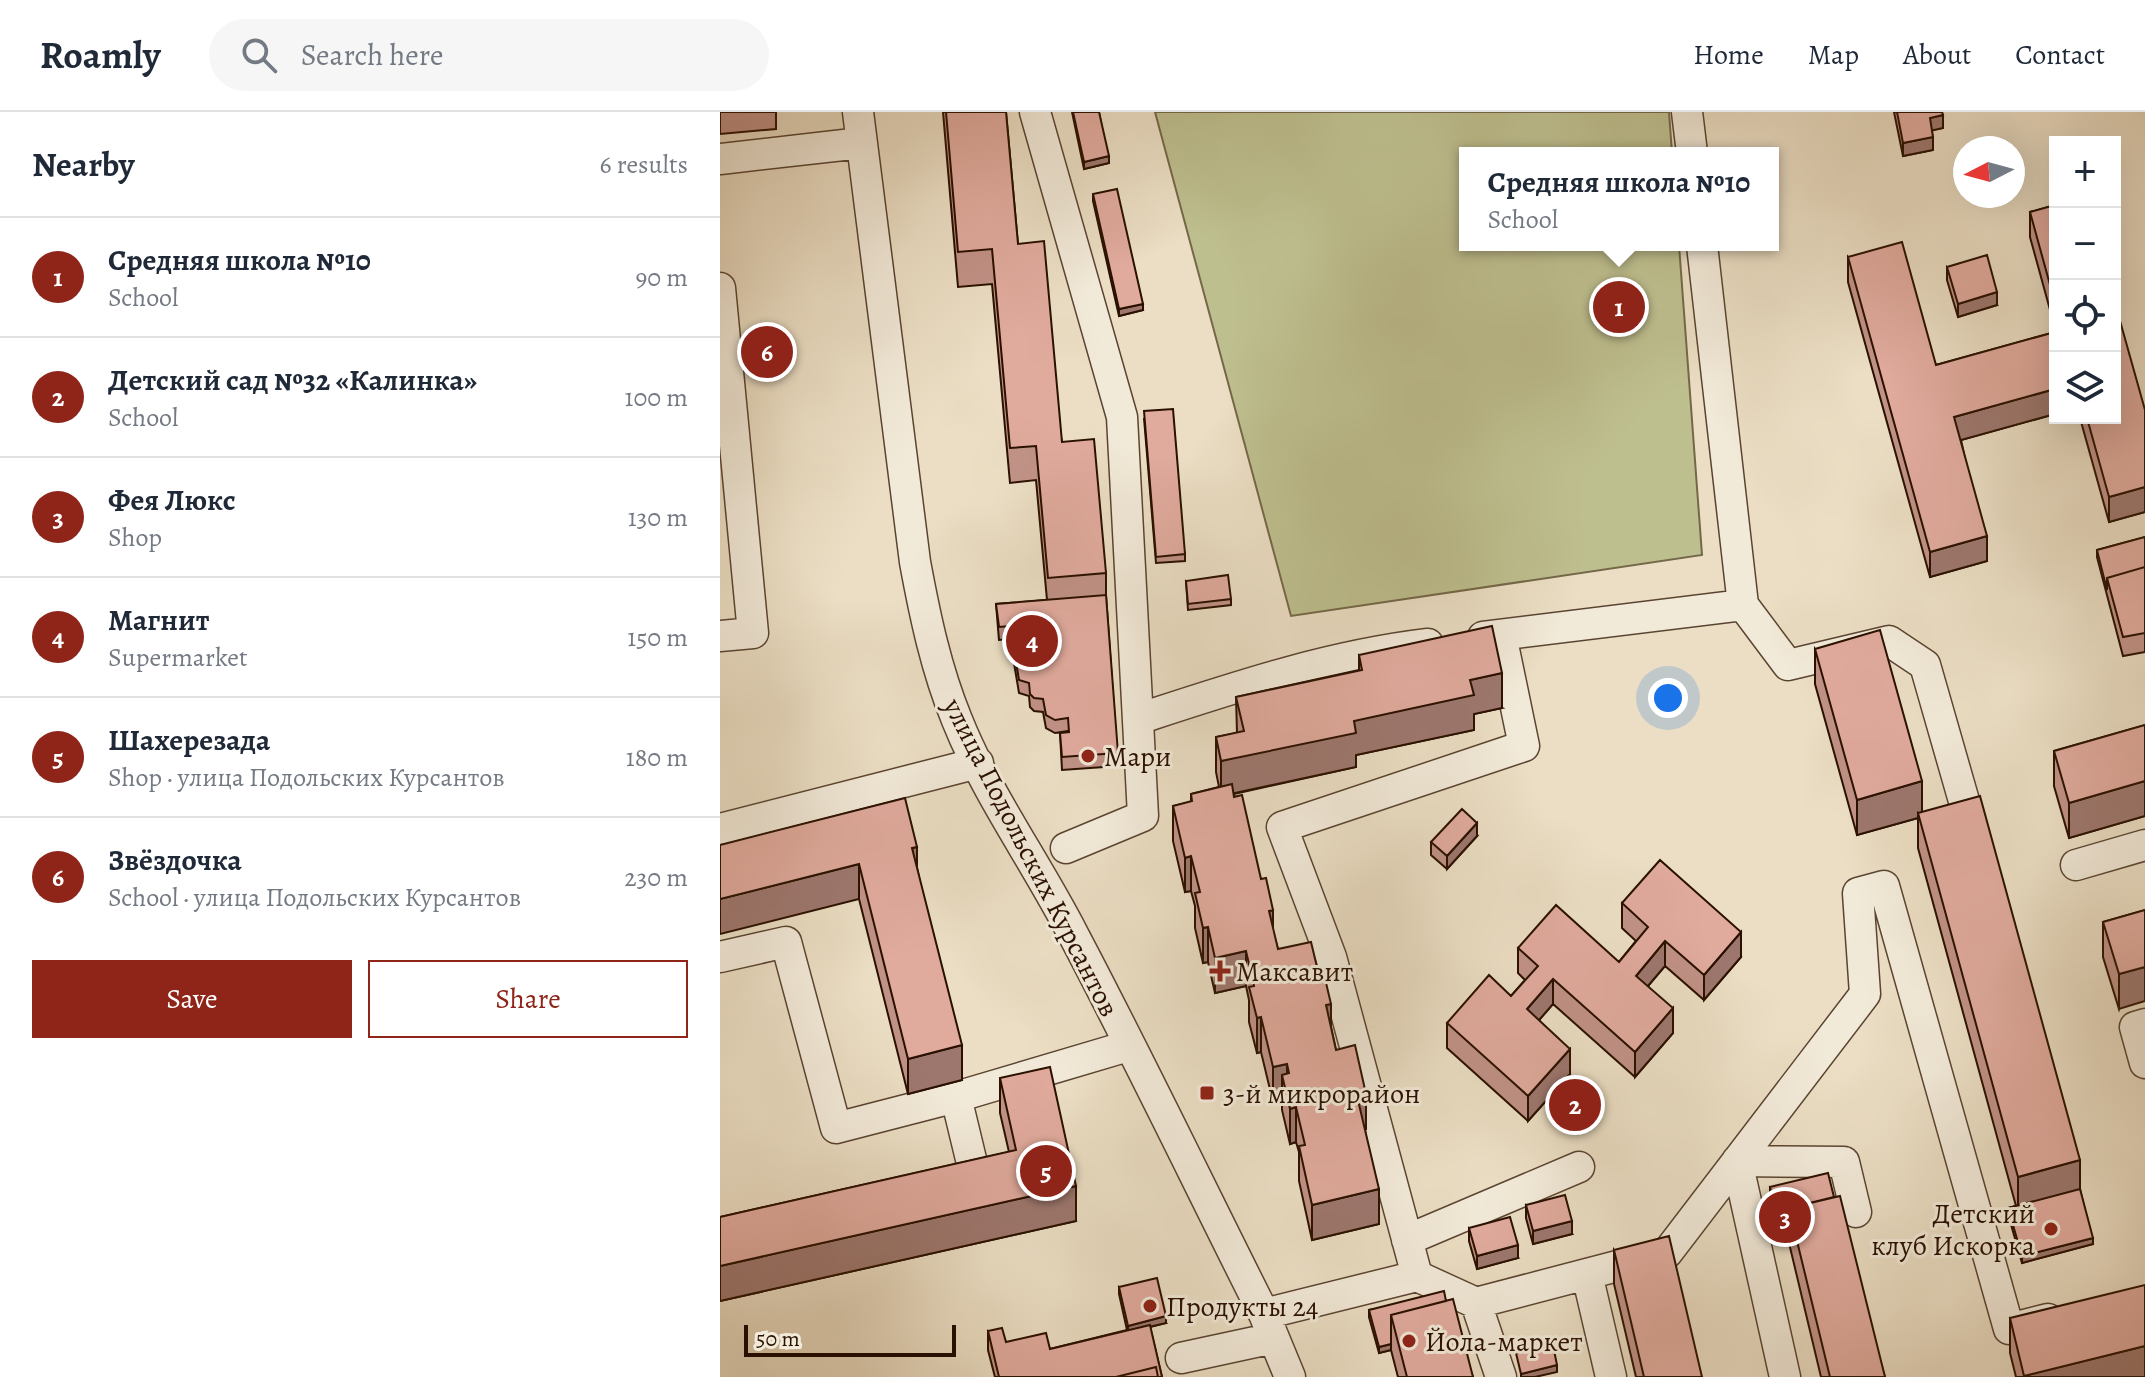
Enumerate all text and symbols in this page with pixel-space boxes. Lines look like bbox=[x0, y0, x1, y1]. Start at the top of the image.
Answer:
search box bbox=[209, 19, 769, 91]
text: Roamly bbox=[40, 29, 161, 81]
icon: search bbox=[237, 33, 281, 77]
text: Search here bbox=[301, 35, 443, 75]
text: Home bbox=[1693, 36, 1764, 74]
text: Map bbox=[1808, 36, 1859, 74]
text: About bbox=[1903, 36, 1971, 74]
text: Contact bbox=[2015, 36, 2105, 74]
north arrow bbox=[1953, 136, 2025, 208]
map controls bbox=[2049, 136, 2121, 424]
button: + bbox=[2049, 136, 2121, 208]
text: Nearby bbox=[32, 141, 135, 188]
text: 6 results bbox=[600, 147, 688, 182]
popup bbox=[1459, 147, 1779, 251]
text: Средняя школа №10 bbox=[1488, 162, 1750, 202]
text: School bbox=[1488, 202, 1558, 237]
button: − bbox=[2049, 208, 2121, 280]
text: Средняя школа №10 bbox=[108, 240, 371, 280]
text: 1 bbox=[53, 260, 63, 295]
text: 90 m bbox=[636, 260, 688, 295]
pin: 1 bbox=[1593, 277, 1645, 337]
text: School bbox=[108, 280, 178, 315]
button: locate bbox=[2049, 280, 2121, 352]
pin: 6 bbox=[741, 322, 793, 382]
button: layers bbox=[2049, 352, 2121, 424]
text: Детский сад №32 «Калинка» bbox=[108, 360, 477, 400]
text: 2 bbox=[52, 380, 64, 415]
text: 100 m bbox=[625, 380, 688, 415]
text: School bbox=[108, 400, 178, 435]
text: Фея Люкс bbox=[108, 480, 236, 520]
text: 3 bbox=[52, 500, 64, 535]
text: 130 m bbox=[628, 500, 688, 535]
text: Shop bbox=[108, 520, 162, 555]
text: Магнит bbox=[108, 600, 209, 640]
pin: 4 bbox=[1006, 611, 1058, 671]
text: 4 bbox=[52, 620, 64, 655]
text: 150 m bbox=[627, 620, 688, 655]
text: Supermarket bbox=[108, 640, 248, 675]
your location bbox=[1648, 678, 1688, 718]
street label: улица Подольских Курсантов bbox=[934, 691, 1128, 1023]
text: Шахерезада bbox=[108, 720, 270, 760]
place label: Мари bbox=[1104, 738, 1171, 776]
text: 5 bbox=[52, 740, 64, 775]
text: 180 m bbox=[626, 740, 688, 775]
marker: Мари bbox=[1079, 747, 1097, 765]
text: Shop · улица Подольских Курсантов bbox=[108, 760, 505, 795]
text: Звёздочка bbox=[108, 840, 242, 880]
text: 6 bbox=[52, 860, 64, 895]
text: 230 m bbox=[624, 860, 688, 895]
text: School · улица Подольских Курсантов bbox=[108, 880, 521, 915]
place label: Максавит bbox=[1236, 953, 1353, 991]
button: Save bbox=[32, 960, 352, 1038]
button: Share bbox=[368, 960, 688, 1038]
marker: Максавит bbox=[1211, 962, 1229, 980]
place label: 3-й микрорайон bbox=[1223, 1075, 1420, 1113]
pin: 2 bbox=[1549, 1075, 1601, 1135]
marker: 3-й микрорайон bbox=[1198, 1084, 1216, 1102]
pin: 5 bbox=[1020, 1141, 1072, 1201]
pin: 3 bbox=[1759, 1187, 1811, 1247]
place label: Детский клуб Искорка bbox=[1871, 1195, 2035, 1265]
marker: Детский клуб Искорка bbox=[2042, 1220, 2060, 1238]
place label: Продукты 24 bbox=[1166, 1288, 1318, 1326]
marker: Продукты 24 bbox=[1141, 1297, 1159, 1315]
scale bar bbox=[744, 1321, 956, 1357]
place label: Йола-маркет bbox=[1425, 1323, 1583, 1361]
text: 50 m bbox=[756, 1324, 800, 1354]
marker: Йола-маркет bbox=[1400, 1332, 1418, 1350]

